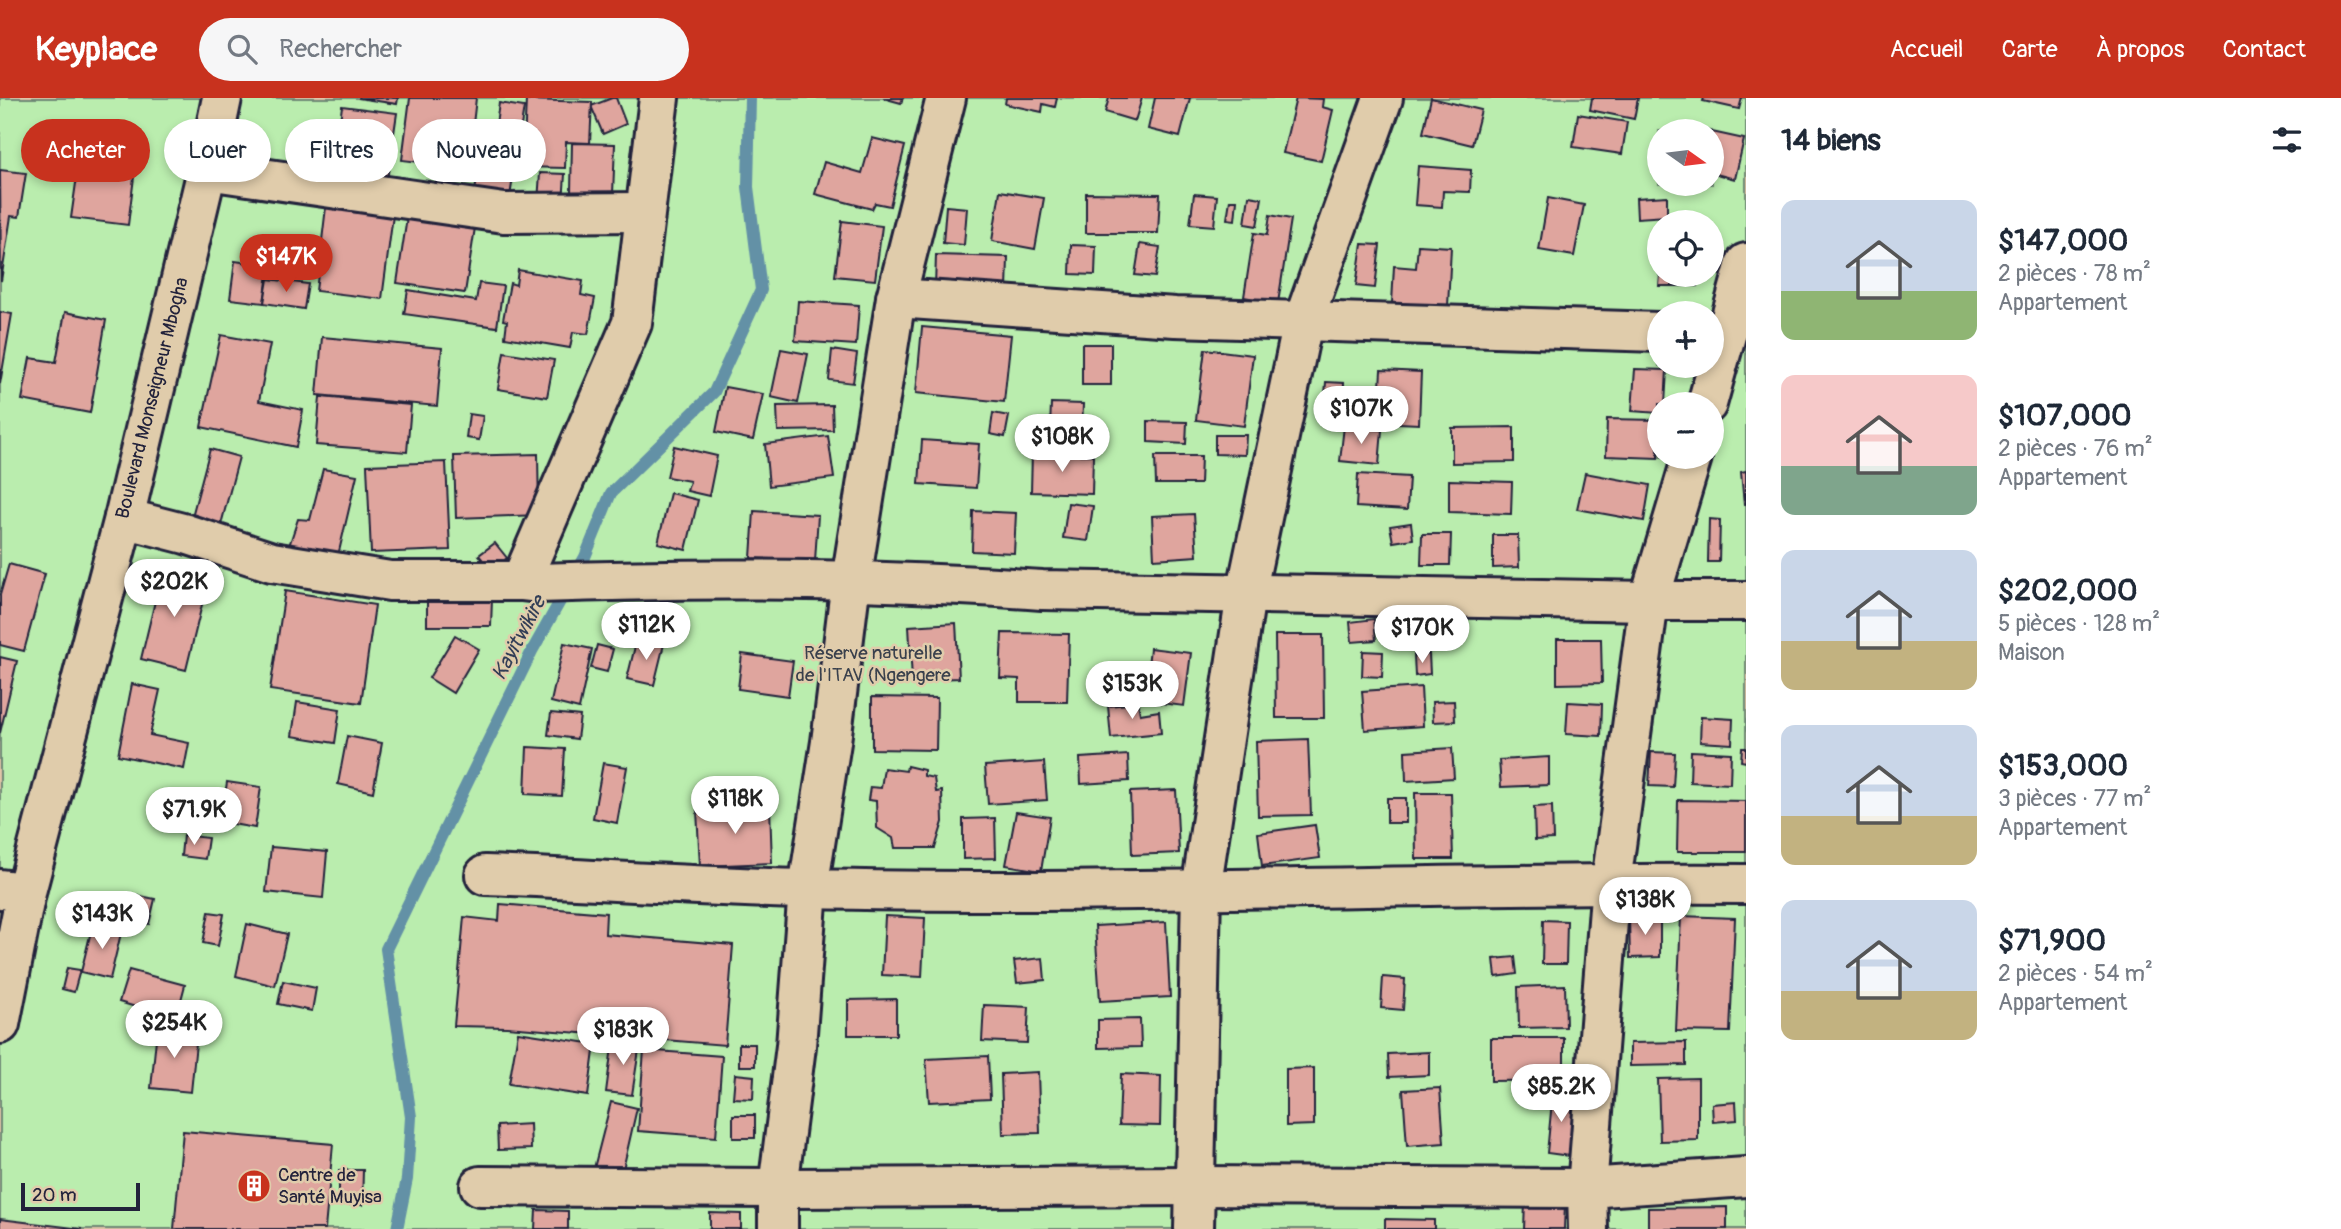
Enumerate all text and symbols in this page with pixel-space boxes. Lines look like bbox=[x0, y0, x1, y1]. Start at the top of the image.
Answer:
search box bbox=[199, 18, 689, 81]
text: Keyplace bbox=[35, 29, 157, 70]
icon: search bbox=[223, 30, 261, 68]
text: Rechercher bbox=[279, 33, 402, 65]
text: Accueil bbox=[1890, 35, 1964, 64]
text: Carte bbox=[2002, 35, 2058, 64]
text: À propos bbox=[2096, 35, 2185, 64]
text: Contact bbox=[2223, 35, 2306, 64]
chip: Acheter bbox=[21, 119, 150, 182]
chip: Louer bbox=[164, 119, 271, 182]
chip: Filtres bbox=[285, 119, 398, 182]
chip: Nouveau bbox=[412, 119, 546, 182]
north arrow bbox=[1647, 119, 1724, 196]
map controls bbox=[1647, 119, 1724, 469]
icon: filters bbox=[2268, 121, 2306, 159]
text: 14 biens bbox=[1781, 122, 1881, 159]
button: locate bbox=[1647, 210, 1724, 287]
text: $147,000 bbox=[1998, 222, 2128, 259]
icon: home bbox=[1837, 228, 1921, 312]
pin: $147K bbox=[237, 234, 335, 294]
text: $147K bbox=[256, 242, 316, 271]
text: 2 pièces · 78 m² bbox=[1998, 259, 2151, 288]
street label: Boulevard Monseigneur Mbogha bbox=[110, 275, 194, 521]
text: Appartement bbox=[1998, 288, 2127, 317]
button: + bbox=[1647, 301, 1724, 378]
pin: $107K bbox=[1312, 386, 1410, 446]
button: − bbox=[1647, 392, 1724, 469]
text: $107K bbox=[1329, 394, 1393, 423]
text: $107,000 bbox=[1998, 397, 2131, 434]
icon: home bbox=[1837, 403, 1921, 487]
pin: $108K bbox=[1013, 414, 1111, 474]
text: $108K bbox=[1031, 422, 1093, 451]
text: 2 pièces · 76 m² bbox=[1998, 434, 2153, 463]
text: Appartement bbox=[1998, 463, 2127, 492]
pin: $202K bbox=[125, 560, 223, 619]
text: $202K bbox=[140, 567, 208, 596]
text: $202,000 bbox=[1998, 572, 2137, 609]
icon: home bbox=[1837, 578, 1921, 662]
water label: Kayitwikire bbox=[486, 589, 554, 685]
pin: $112K bbox=[597, 602, 695, 662]
pin: $170K bbox=[1373, 606, 1471, 665]
text: 5 pièces · 128 m² bbox=[1998, 609, 2160, 638]
text: $112K bbox=[617, 610, 675, 639]
text: $170K bbox=[1390, 613, 1454, 642]
text: Maison bbox=[1998, 638, 2065, 667]
park label: Réserve naturelle de l'ITAV (Ngengere bbox=[795, 641, 951, 687]
pin: $153K bbox=[1083, 662, 1181, 721]
text: $153K bbox=[1102, 669, 1162, 698]
text: $153,000 bbox=[1998, 747, 2128, 784]
icon: home bbox=[1837, 753, 1921, 837]
pin: $118K bbox=[686, 776, 784, 836]
text: $118K bbox=[707, 784, 763, 813]
text: 3 pièces · 77 m² bbox=[1998, 784, 2151, 813]
pin: $71.9K bbox=[137, 788, 251, 847]
text: $71.9K bbox=[162, 795, 226, 824]
text: Appartement bbox=[1998, 813, 2127, 842]
pin: $138K bbox=[1596, 878, 1694, 937]
text: $138K bbox=[1615, 885, 1675, 914]
pin: $143K bbox=[53, 892, 151, 951]
text: $143K bbox=[71, 899, 133, 928]
text: $71,900 bbox=[1998, 922, 2106, 959]
icon: home bbox=[1837, 928, 1921, 1012]
text: 2 pièces · 54 m² bbox=[1998, 959, 2153, 988]
text: Appartement bbox=[1998, 988, 2127, 1017]
pin: $254K bbox=[125, 1000, 223, 1060]
pin: $183K bbox=[574, 1007, 672, 1067]
text: $254K bbox=[142, 1008, 207, 1037]
text: $183K bbox=[593, 1015, 653, 1044]
pin: $85.2K bbox=[1504, 1065, 1618, 1124]
text: $85.2K bbox=[1527, 1072, 1595, 1101]
place label: Centre de Santé Muyisa bbox=[278, 1163, 382, 1209]
building icon: Centre de Santé Muyisa bbox=[235, 1167, 273, 1205]
scale bar bbox=[21, 1180, 140, 1212]
text: 20 m bbox=[32, 1183, 77, 1207]

